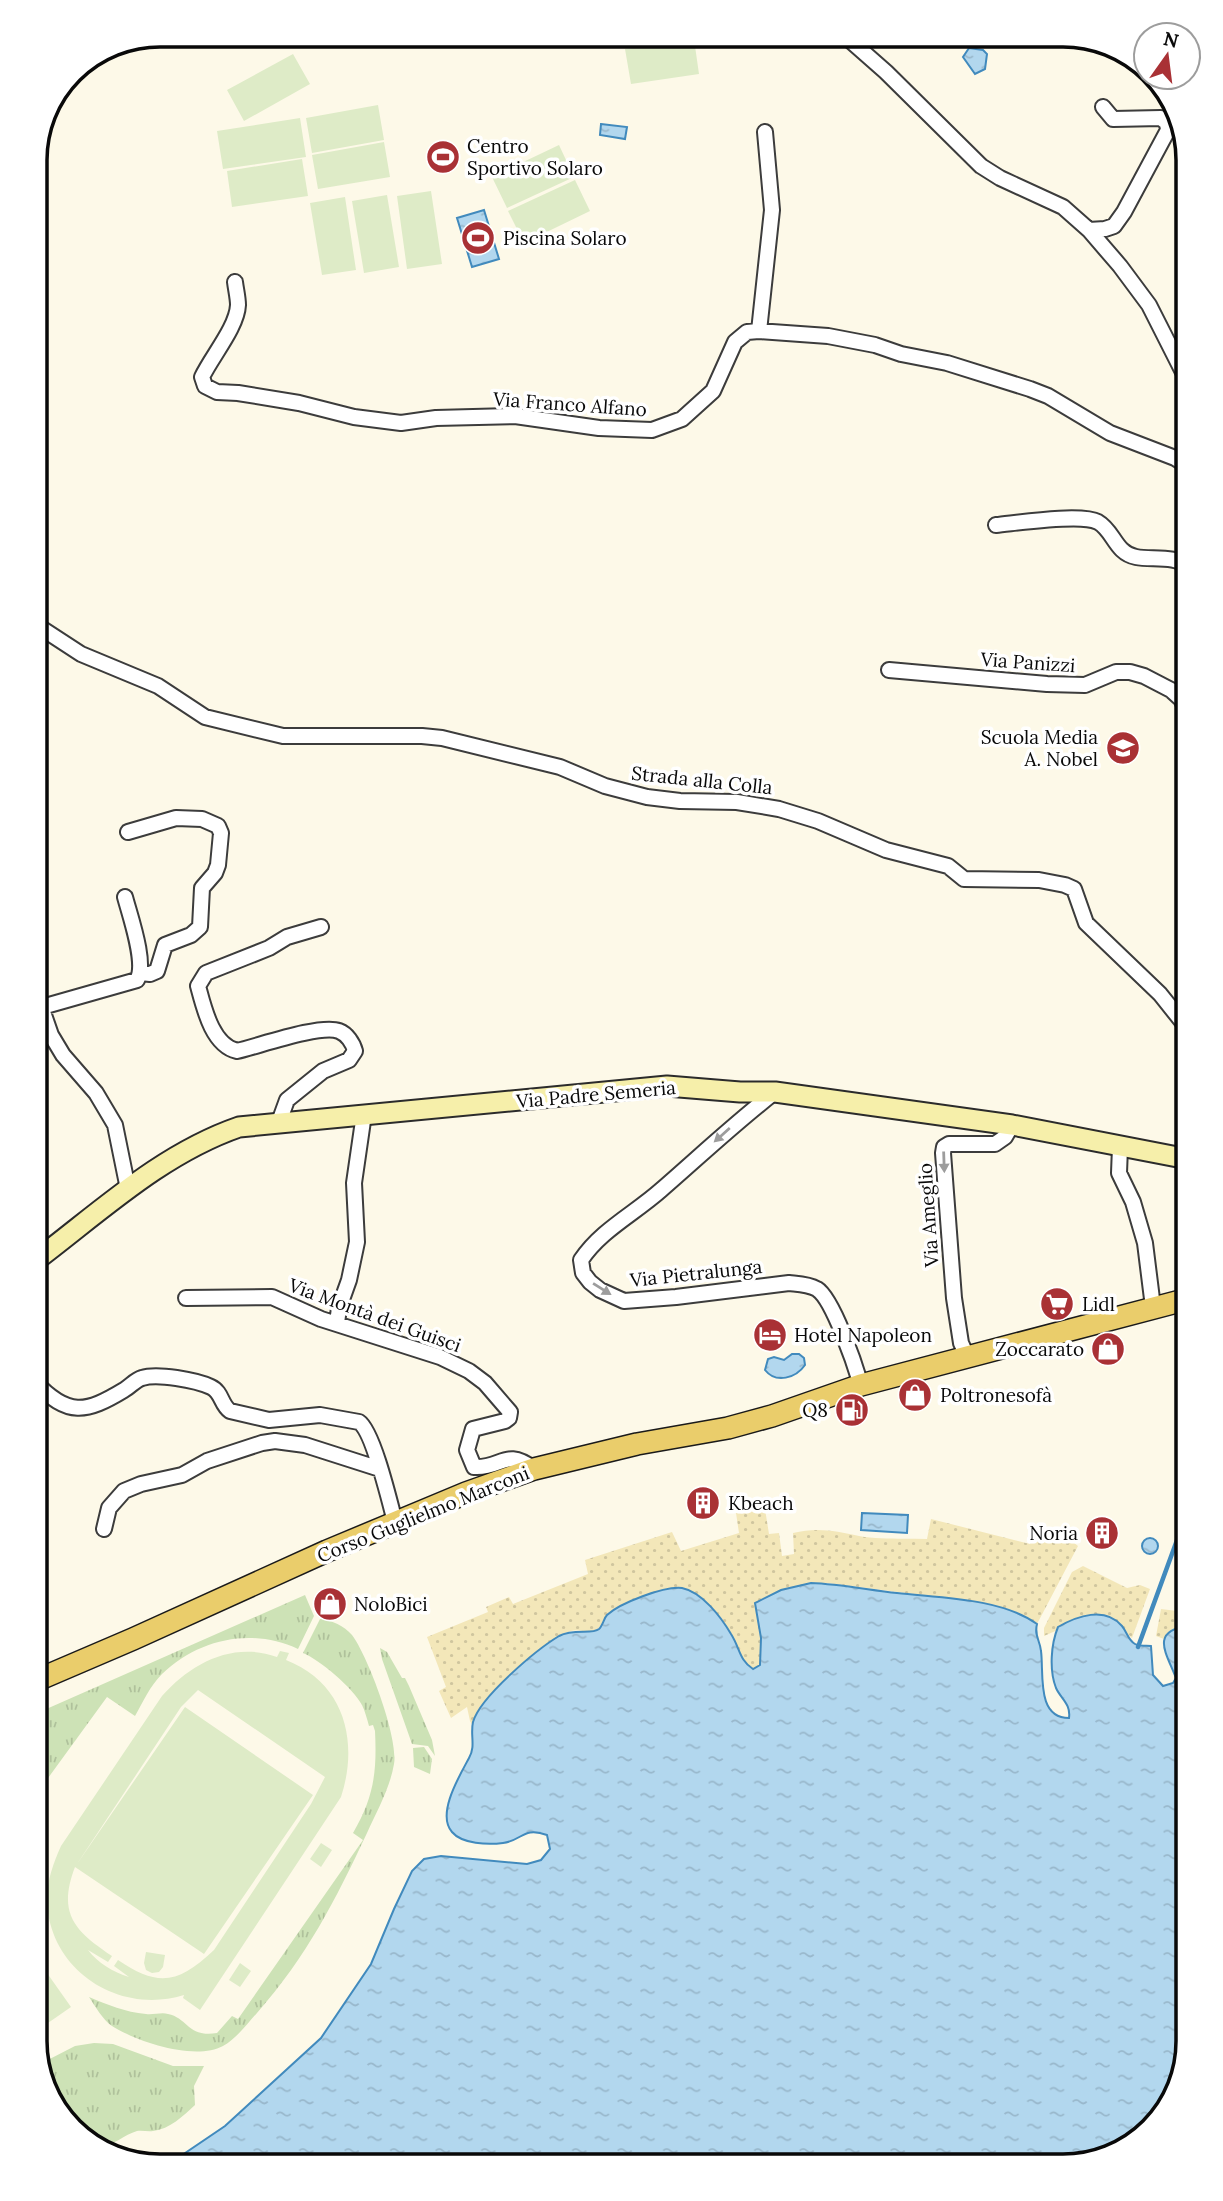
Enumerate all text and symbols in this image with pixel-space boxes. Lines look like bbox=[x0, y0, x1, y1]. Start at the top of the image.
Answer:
north arrow bbox=[1132, 21, 1202, 91]
text: N bbox=[1161, 26, 1181, 53]
place label: Centro Sportivo Solaro bbox=[467, 134, 603, 180]
sports icon: Centro Sportivo Solaro bbox=[424, 138, 462, 176]
sports icon: Piscina Solaro bbox=[459, 219, 497, 257]
place label: Piscina Solaro bbox=[503, 226, 627, 250]
street label: Via Franco Alfano bbox=[491, 387, 648, 421]
street label: Via Panizzi bbox=[979, 647, 1076, 677]
place label: Scuola Media A. Nobel bbox=[981, 725, 1098, 771]
school or university icon: Scuola Media A. Nobel bbox=[1104, 729, 1142, 767]
street label: Strada alla Colla bbox=[630, 761, 774, 799]
street label: Via Padre Semeria bbox=[514, 1075, 677, 1113]
one-way arrow bbox=[713, 1127, 731, 1143]
one-way arrow bbox=[938, 1151, 949, 1173]
street label: Via Ameglio bbox=[912, 1162, 944, 1269]
street label: Via Pietralunga bbox=[628, 1254, 764, 1292]
street label: Via Montà dei Guisci bbox=[285, 1272, 464, 1357]
one-way arrow bbox=[592, 1283, 611, 1295]
supermarket icon: Lidl bbox=[1038, 1285, 1076, 1323]
place label: Lidl bbox=[1082, 1292, 1115, 1316]
hotel icon: Hotel Napoleon bbox=[751, 1316, 789, 1354]
place label: Hotel Napoleon bbox=[794, 1323, 932, 1347]
shop icon: Zoccarato bbox=[1089, 1330, 1127, 1368]
place label: Zoccarato bbox=[995, 1337, 1084, 1361]
shop icon: Poltronesofà bbox=[896, 1376, 934, 1414]
place label: Poltronesofà bbox=[940, 1383, 1052, 1407]
fuel station icon: Q8 bbox=[833, 1391, 871, 1429]
place label: Q8 bbox=[802, 1398, 828, 1422]
street label: Corso Guglielmo Marconi bbox=[313, 1460, 533, 1568]
building icon: Kbeach bbox=[684, 1484, 722, 1522]
place label: Kbeach bbox=[728, 1491, 794, 1515]
building icon: Noria bbox=[1083, 1514, 1121, 1552]
place label: Noria bbox=[1029, 1521, 1078, 1545]
shop icon: NoloBici bbox=[311, 1585, 349, 1623]
place label: NoloBici bbox=[354, 1592, 428, 1616]

